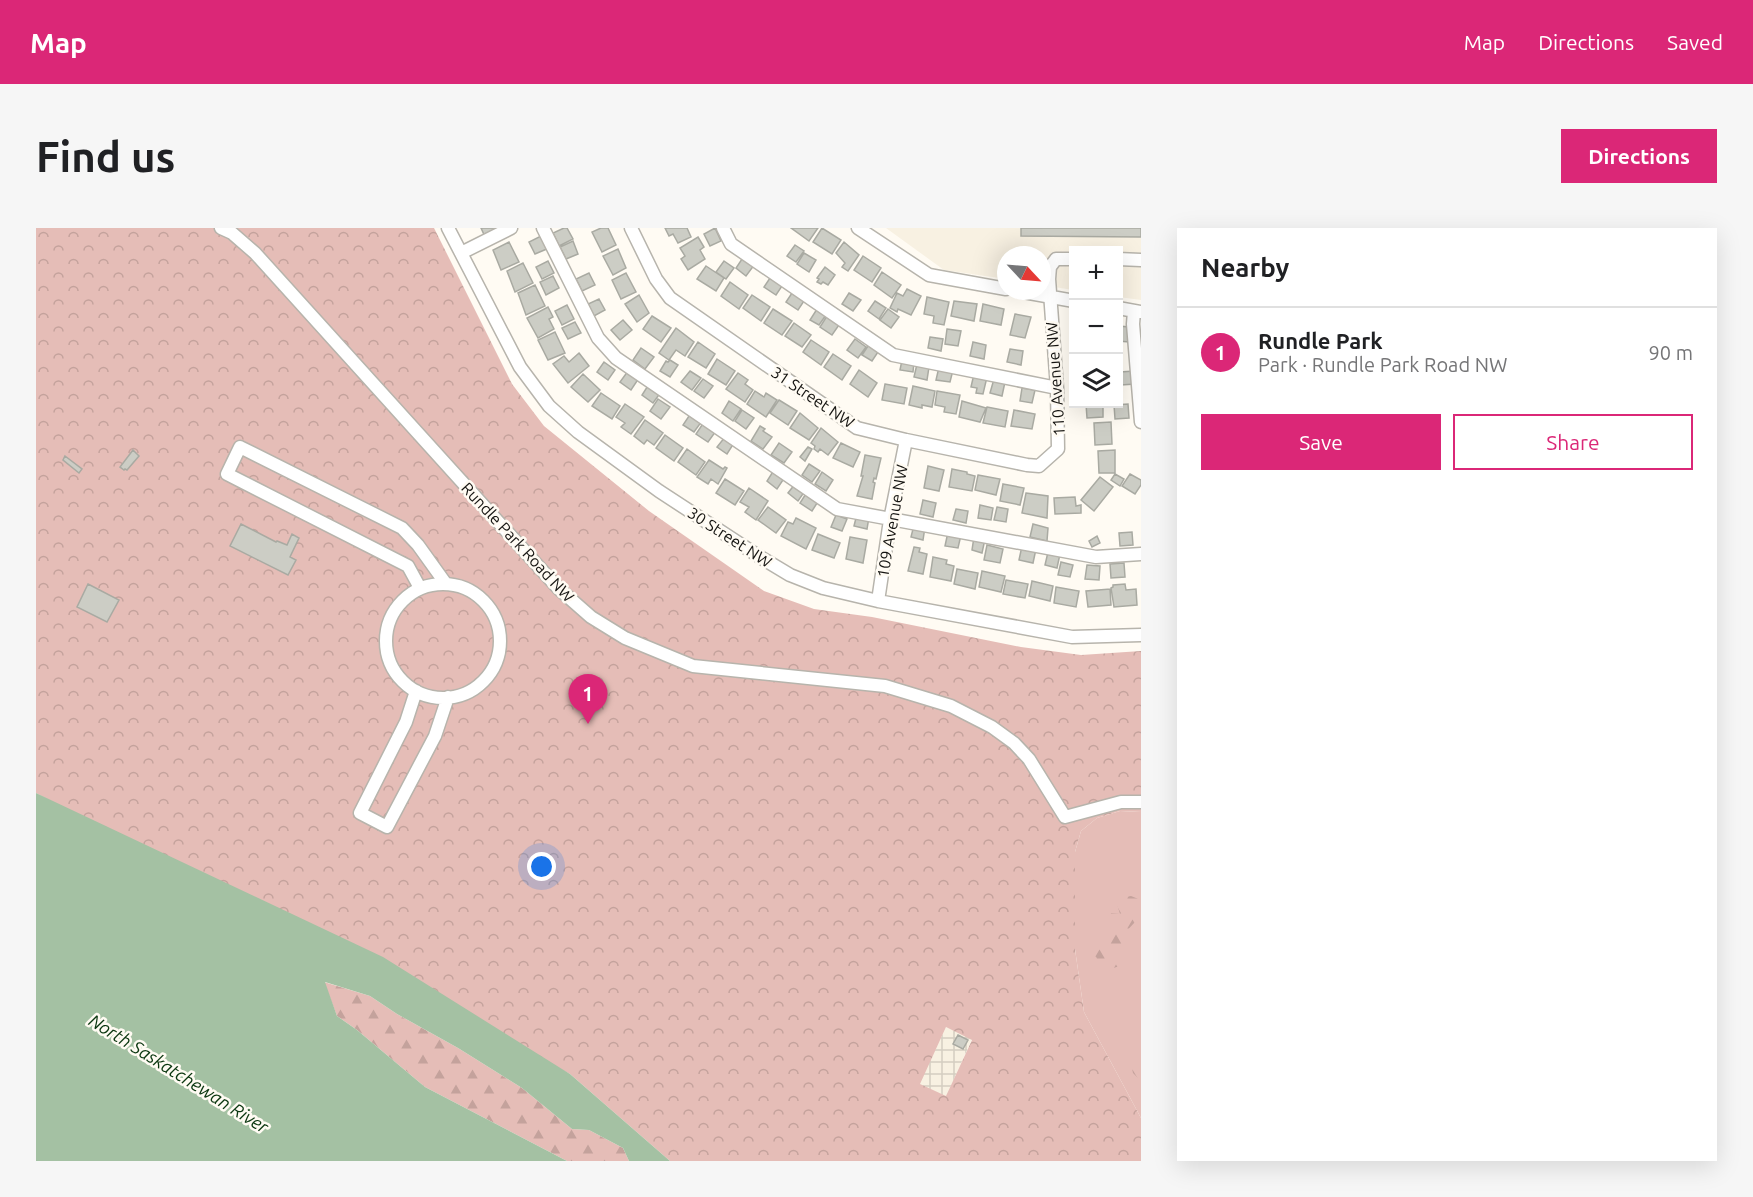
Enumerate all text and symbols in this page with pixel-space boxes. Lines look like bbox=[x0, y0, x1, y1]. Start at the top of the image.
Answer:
text: Map bbox=[30, 27, 87, 58]
text: Map bbox=[1464, 30, 1505, 54]
text: Directions bbox=[1538, 30, 1634, 54]
text: Saved bbox=[1667, 30, 1723, 54]
button: Directions bbox=[1561, 129, 1717, 183]
text: Find us bbox=[36, 133, 175, 180]
north arrow bbox=[997, 246, 1051, 300]
map controls bbox=[1069, 246, 1123, 408]
button: + bbox=[1069, 246, 1123, 300]
text: Nearby bbox=[1201, 253, 1289, 282]
button: − bbox=[1069, 300, 1123, 354]
street label: 110 Avenue NW bbox=[1042, 321, 1068, 437]
text: Rundle Park bbox=[1258, 328, 1383, 353]
text: 1 bbox=[1215, 341, 1226, 364]
text: 90 m bbox=[1649, 341, 1693, 364]
text: Park · Rundle Park Road NW bbox=[1258, 353, 1507, 376]
button: layers bbox=[1069, 354, 1123, 408]
street label: 31 Street NW bbox=[768, 363, 858, 431]
button: Save bbox=[1201, 414, 1441, 470]
button: Share bbox=[1453, 414, 1693, 470]
street label: 109 Avenue NW bbox=[873, 463, 911, 579]
street label: Rundle Park Road NW bbox=[458, 479, 578, 606]
street label: 30 Street NW bbox=[685, 503, 775, 571]
pin: 1 bbox=[568, 674, 608, 724]
your location bbox=[527, 852, 556, 881]
water label: North Saskatchewan River bbox=[86, 1010, 273, 1137]

